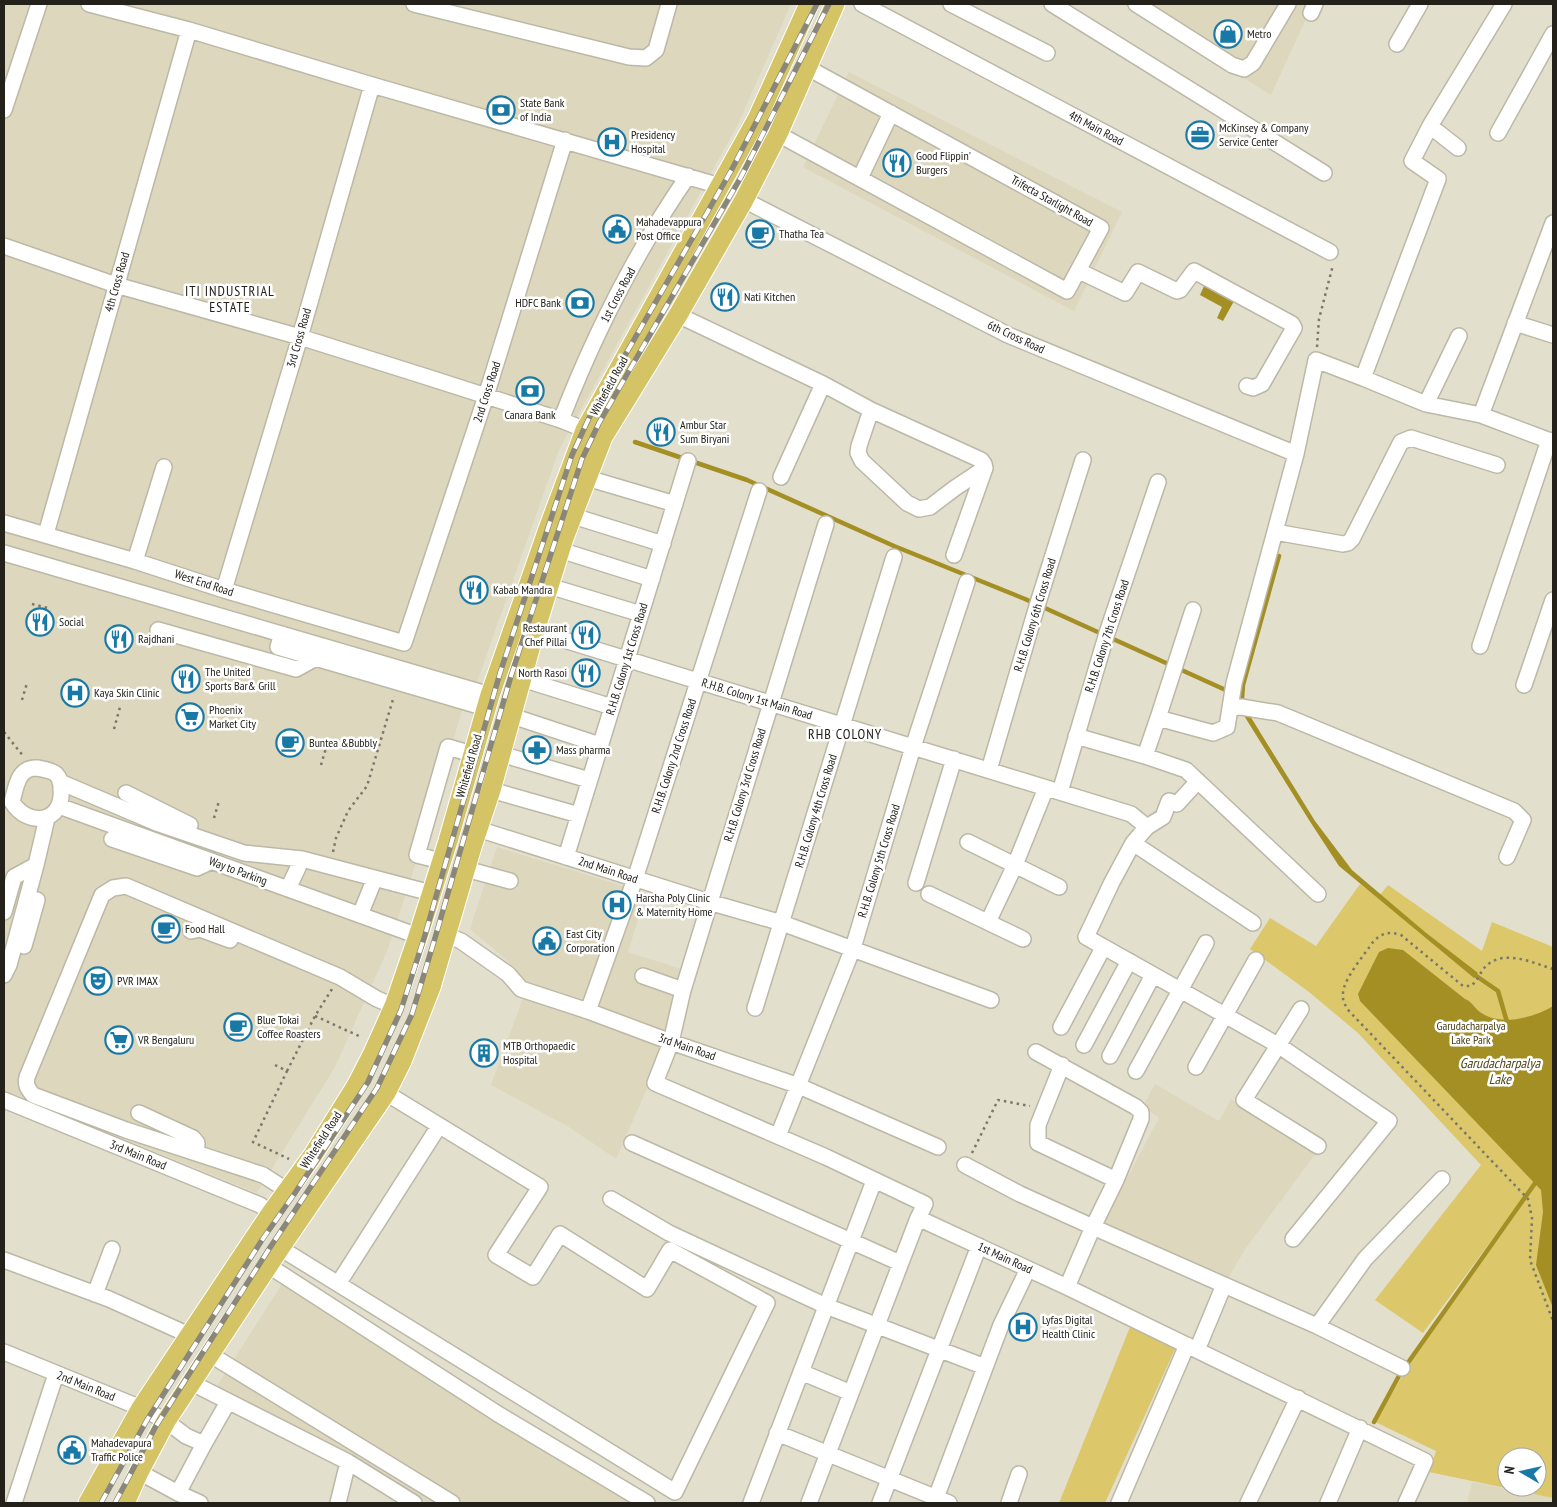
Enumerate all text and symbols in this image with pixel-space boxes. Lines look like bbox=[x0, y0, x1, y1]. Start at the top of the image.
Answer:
shop icon: Metro bbox=[1213, 19, 1243, 49]
place label: Metro bbox=[1247, 26, 1271, 41]
bank icon: State Bank of India bbox=[486, 95, 516, 125]
place label: State Bank of India bbox=[520, 95, 565, 124]
street label: 4th Main Road bbox=[1066, 107, 1126, 148]
office icon: McKinsey & Company Service Center bbox=[1185, 120, 1215, 150]
place label: McKinsey & Company Service Center bbox=[1219, 120, 1309, 149]
hospital icon: Presidency Hospital bbox=[597, 127, 627, 157]
place label: Presidency Hospital bbox=[631, 127, 676, 156]
restaurant icon: Good Flippin' Burgers bbox=[882, 148, 912, 178]
place label: Good Flippin' Burgers bbox=[916, 148, 971, 177]
street label: Trifecta Starlight Road bbox=[1008, 172, 1096, 229]
public building icon: Mahadevappura Post Office bbox=[602, 214, 632, 244]
place label: Mahadevappura Post Office bbox=[636, 214, 702, 243]
cafe icon: Thatha Tea bbox=[745, 219, 775, 249]
place label: Thatha Tea bbox=[779, 226, 824, 241]
street label: 4th Cross Road bbox=[101, 250, 132, 313]
street label: 1st Cross Road bbox=[597, 265, 638, 325]
district label: ITI INDUSTRIAL ESTATE bbox=[185, 282, 275, 316]
restaurant icon: Nati Kitchen bbox=[710, 282, 740, 312]
bank icon: HDFC Bank bbox=[565, 288, 595, 318]
place label: Nati Kitchen bbox=[744, 289, 795, 304]
place label: HDFC Bank bbox=[515, 295, 561, 310]
street label: 3rd Cross Road bbox=[283, 306, 314, 369]
street label: 6th Cross Road bbox=[985, 317, 1047, 356]
street label: Whitefield Road bbox=[586, 354, 631, 418]
street label: 2nd Cross Road bbox=[470, 359, 503, 424]
bank icon: Canara Bank bbox=[515, 376, 545, 406]
place label: Canara Bank bbox=[504, 407, 556, 422]
restaurant icon: Ambur Star Sum Biryani bbox=[646, 417, 676, 447]
place label: Ambur Star Sum Biryani bbox=[680, 417, 729, 446]
street label: R.H.B. Colony 6th Cross Road bbox=[1010, 556, 1059, 673]
street label: West End Road bbox=[173, 566, 236, 599]
restaurant icon: Kabab Mandra bbox=[459, 575, 489, 605]
street label: R.H.B. Colony 7th Cross Road bbox=[1081, 578, 1132, 694]
place label: Kabab Mandra bbox=[493, 582, 552, 597]
street label: R.H.B. Colony 1st Cross Road bbox=[602, 601, 651, 717]
restaurant icon: Social bbox=[25, 607, 55, 637]
place label: Social bbox=[59, 614, 84, 629]
place label: Restaurant Chef Pillai bbox=[523, 620, 568, 649]
restaurant icon: Restaurant Chef Pillai bbox=[571, 620, 601, 650]
restaurant icon: Rajdhani bbox=[104, 624, 134, 654]
place label: Rajdhani bbox=[138, 631, 174, 646]
restaurant icon: North Rasoi bbox=[571, 658, 601, 688]
restaurant icon: The United Sports Bar& Grill bbox=[171, 664, 201, 694]
place label: The United Sports Bar& Grill bbox=[205, 664, 276, 693]
place label: North Rasoi bbox=[518, 665, 567, 680]
street label: R.H.B. Colony 1st Main Road bbox=[700, 675, 814, 722]
hospital icon: Kaya Skin Clinic bbox=[60, 678, 90, 708]
place label: Kaya Skin Clinic bbox=[94, 685, 160, 700]
street label: R.H.B. Colony 2nd Cross Road bbox=[648, 697, 699, 815]
supermarket icon: Phoenix Market City bbox=[175, 702, 205, 732]
place label: Phoenix Market City bbox=[209, 702, 256, 731]
district label: RHB COLONY bbox=[808, 725, 882, 743]
street label: R.H.B. Colony 3rd Cross Road bbox=[720, 726, 769, 843]
cafe icon: Buntea &Bubbly bbox=[275, 728, 305, 758]
street label: Whitefield Road bbox=[452, 732, 485, 799]
place label: Buntea &Bubbly bbox=[309, 735, 378, 750]
pharmacy icon: Mass pharma bbox=[522, 735, 552, 765]
place label: Mass pharma bbox=[556, 742, 611, 757]
street label: R.H.B. Colony 4th Cross Road bbox=[791, 752, 840, 869]
street label: R.H.B. Colony 5th Cross Road bbox=[854, 802, 903, 919]
street label: Way to Parking bbox=[207, 853, 269, 888]
street label: 2nd Main Road bbox=[576, 853, 640, 886]
hospital icon: Harsha Poly Clinic & Maternity Home bbox=[602, 890, 632, 920]
place label: Harsha Poly Clinic & Maternity Home bbox=[636, 890, 713, 919]
cafe icon: Food Hall bbox=[151, 914, 181, 944]
place label: Food Hall bbox=[185, 921, 225, 936]
public building icon: East City Corporation bbox=[532, 926, 562, 956]
place label: East City Corporation bbox=[566, 926, 614, 955]
theatre icon: PVR IMAX bbox=[83, 966, 113, 996]
place label: PVR IMAX bbox=[117, 973, 158, 988]
cafe icon: Blue Tokai Coffee Roasters bbox=[223, 1012, 253, 1042]
place label: Blue Tokai Coffee Roasters bbox=[257, 1012, 321, 1041]
park label: Garudacharpalya Lake Park bbox=[1437, 1018, 1506, 1047]
supermarket icon: VR Bengaluru bbox=[104, 1025, 134, 1055]
street label: 3rd Main Road bbox=[656, 1030, 718, 1063]
place label: VR Bengaluru bbox=[137, 1032, 194, 1047]
building icon: MTB Orthopaedic Hospital bbox=[469, 1038, 499, 1068]
place label: MTB Orthopaedic Hospital bbox=[503, 1038, 576, 1067]
water label: Garudacharpalya Lake bbox=[1460, 1054, 1542, 1088]
street label: Whitefield Road bbox=[297, 1108, 345, 1171]
street label: 3rd Main Road bbox=[108, 1136, 169, 1173]
street label: 1st Main Road bbox=[975, 1238, 1035, 1277]
hospital icon: Lyfas Digital Health Clinic bbox=[1008, 1312, 1038, 1342]
place label: Lyfas Digital Health Clinic bbox=[1042, 1312, 1096, 1341]
street label: 2nd Main Road bbox=[55, 1367, 118, 1404]
public building icon: Mahadevapura Traffic Police bbox=[57, 1435, 87, 1465]
place label: Mahadevapura Traffic Police bbox=[91, 1435, 152, 1464]
north arrow bbox=[1497, 1447, 1547, 1497]
text: N bbox=[1500, 1465, 1519, 1475]

